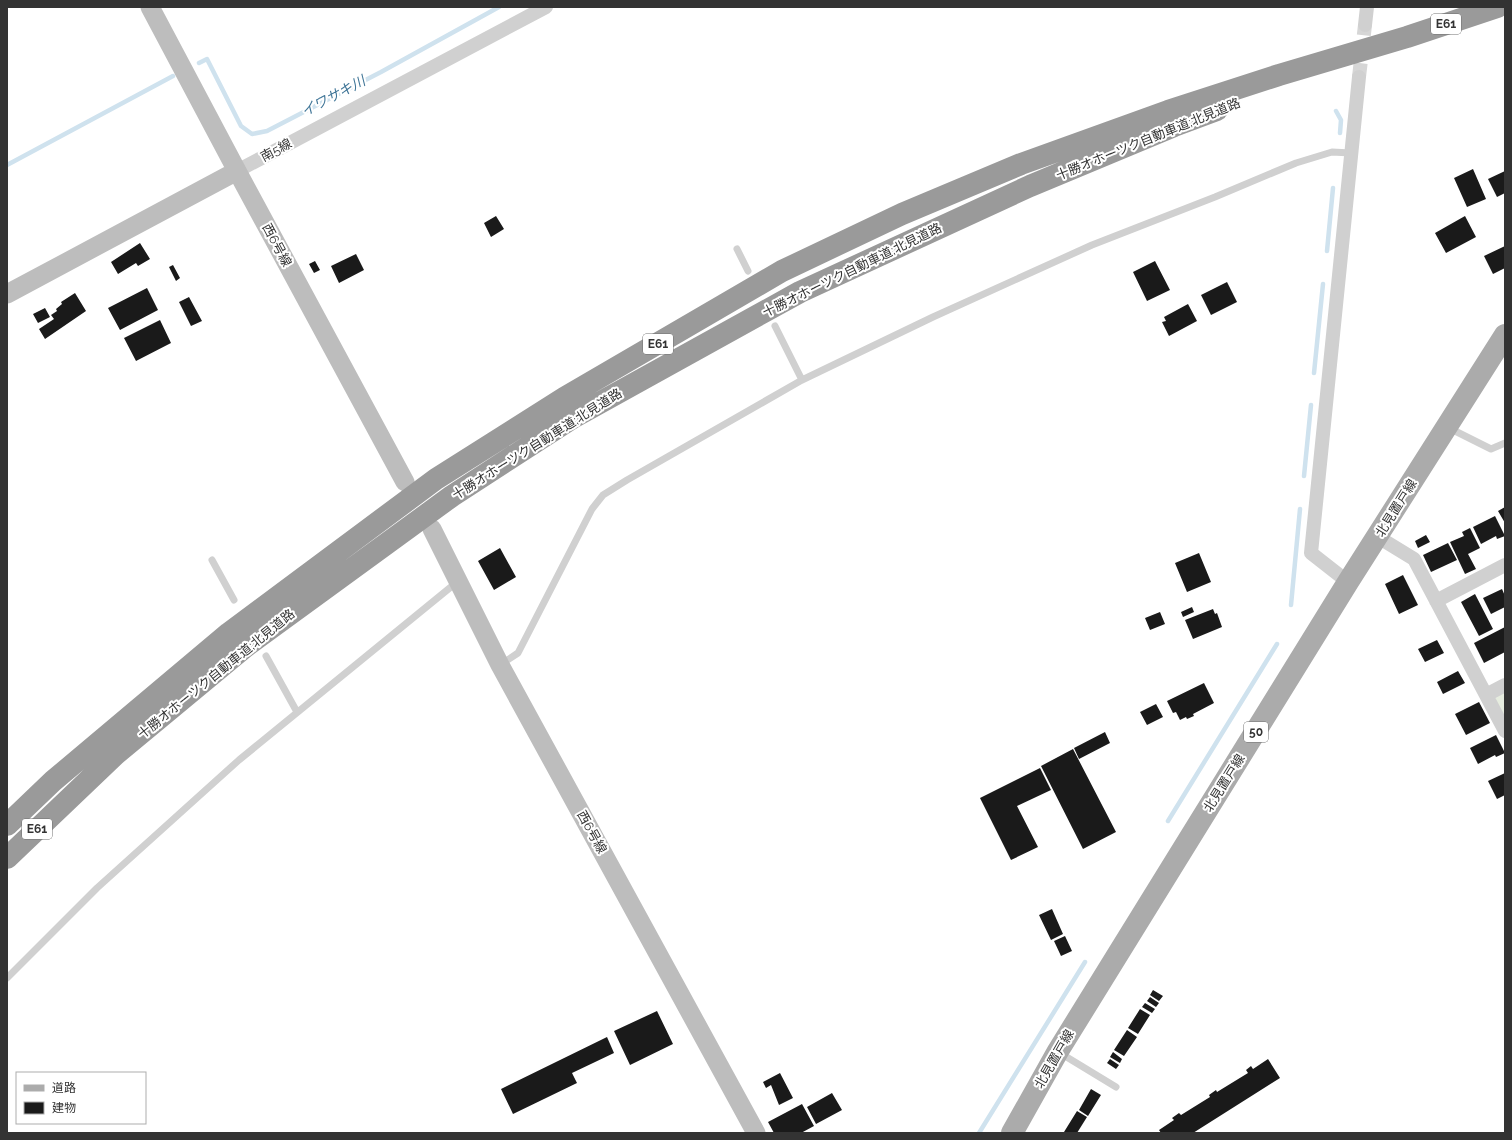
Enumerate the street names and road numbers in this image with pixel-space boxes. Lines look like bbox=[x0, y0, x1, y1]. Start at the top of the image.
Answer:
road number: E61 bbox=[1431, 14, 1461, 34]
street label: 十勝オホーツク自動車道;北見道路 bbox=[1054, 95, 1242, 183]
street label: 南5線 bbox=[258, 136, 294, 164]
street label: 十勝オホーツク自動車道;北見道路 bbox=[760, 220, 944, 320]
street label: 西6号線 bbox=[259, 221, 295, 269]
road number: E61 bbox=[643, 334, 673, 354]
street label: 十勝オホーツク自動車道;北見道路 bbox=[449, 385, 625, 503]
street label: 北見置戸線 bbox=[1372, 476, 1420, 540]
street label: 十勝オホーツク自動車道;北見道路 bbox=[135, 606, 297, 742]
road number: 50 bbox=[1244, 722, 1268, 742]
street label: 北見置戸線 bbox=[1200, 751, 1248, 815]
street label: 西6号線 bbox=[574, 808, 610, 856]
road number: E61 bbox=[22, 819, 52, 839]
street label: 北見置戸線 bbox=[1031, 1027, 1077, 1091]

